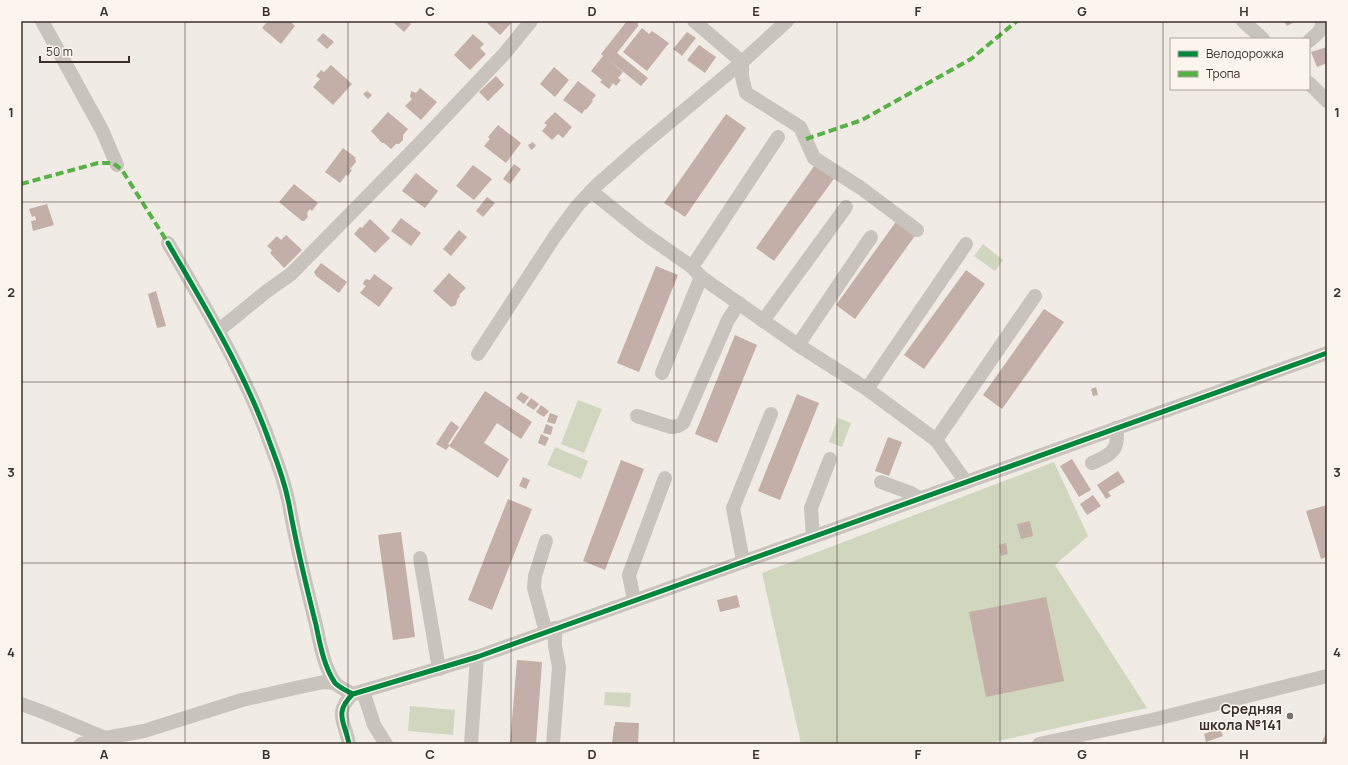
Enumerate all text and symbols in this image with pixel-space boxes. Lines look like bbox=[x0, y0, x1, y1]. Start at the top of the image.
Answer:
text: A bbox=[100, 2, 109, 20]
text: B bbox=[262, 2, 270, 20]
text: C bbox=[425, 2, 435, 20]
text: D bbox=[587, 2, 597, 20]
text: E bbox=[752, 2, 760, 20]
text: F bbox=[915, 2, 922, 20]
text: G bbox=[1077, 2, 1087, 20]
text: H bbox=[1239, 2, 1249, 20]
scale bar bbox=[40, 38, 129, 64]
legend bbox=[1170, 38, 1310, 90]
text: 50 m bbox=[46, 43, 73, 60]
text: Велодорожка bbox=[1206, 45, 1284, 62]
text: Тропа bbox=[1206, 65, 1240, 82]
text: 1 bbox=[8, 103, 14, 121]
text: 1 bbox=[1334, 103, 1340, 121]
text: 2 bbox=[7, 283, 15, 301]
text: 2 bbox=[1333, 283, 1341, 301]
text: 3 bbox=[7, 463, 15, 481]
text: 3 bbox=[1333, 463, 1341, 481]
text: 4 bbox=[7, 643, 15, 661]
text: 4 bbox=[1333, 643, 1341, 661]
place label: Средняя школа №141 bbox=[1199, 699, 1282, 734]
marker: Средняя школа №141 bbox=[1285, 711, 1295, 721]
text: A bbox=[100, 745, 109, 763]
text: B bbox=[262, 745, 270, 763]
text: C bbox=[425, 745, 435, 763]
text: D bbox=[587, 745, 597, 763]
text: E bbox=[752, 745, 760, 763]
text: F bbox=[915, 745, 922, 763]
text: G bbox=[1077, 745, 1087, 763]
text: H bbox=[1239, 745, 1249, 763]

